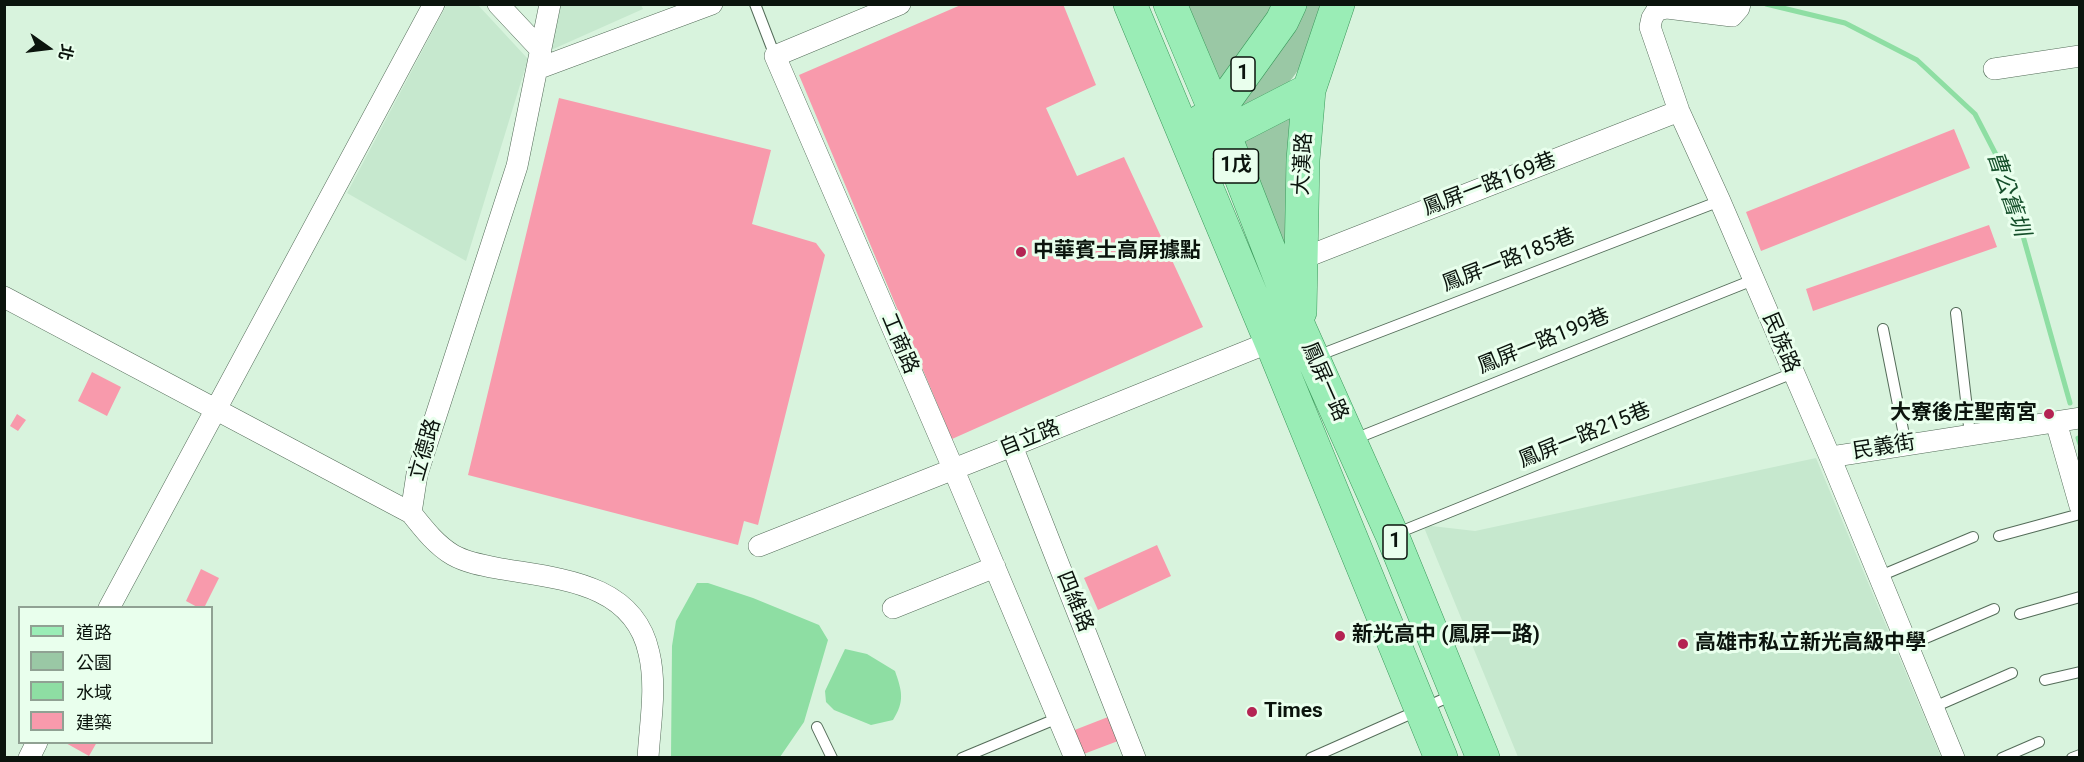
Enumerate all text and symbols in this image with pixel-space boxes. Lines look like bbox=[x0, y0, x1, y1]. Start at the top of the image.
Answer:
north arrow bbox=[18, 18, 78, 78]
text: 北 bbox=[55, 42, 77, 63]
road number: 1 bbox=[1231, 57, 1255, 91]
street label: 大漢路 bbox=[1290, 132, 1318, 196]
street label: 鳳屏一路169巷 bbox=[1420, 148, 1560, 222]
water label: 曹公舊圳 bbox=[1980, 148, 2034, 240]
road number: 1戊 bbox=[1214, 149, 1258, 183]
street label: 鳳屏一路185巷 bbox=[1439, 224, 1579, 298]
place label: 中華賓士高屏據點 bbox=[1033, 239, 1201, 265]
marker: 中華賓士高屏據點 bbox=[1014, 245, 1028, 259]
street label: 鳳屏一路199巷 bbox=[1474, 304, 1614, 380]
street label: 民族路 bbox=[1756, 309, 1804, 377]
street label: 工商路 bbox=[875, 310, 923, 378]
street label: 鳳屏一路 bbox=[1295, 339, 1353, 425]
street label: 鳳屏一路215巷 bbox=[1515, 398, 1655, 474]
place label: 大寮後庄聖南宮 bbox=[1890, 401, 2037, 427]
marker: 大寮後庄聖南宮 bbox=[2042, 407, 2056, 421]
street label: 立德路 bbox=[405, 416, 447, 484]
street label: 自立路 bbox=[996, 416, 1064, 462]
street label: 民義街 bbox=[1851, 431, 1917, 465]
road number: 1 bbox=[1383, 525, 1407, 559]
street label: 四維路 bbox=[1051, 568, 1097, 636]
legend bbox=[18, 606, 213, 744]
text: 道路 bbox=[76, 622, 112, 643]
place label: 新光高中 (鳳屏一路) bbox=[1352, 623, 1540, 649]
marker: 新光高中 (鳳屏一路) bbox=[1333, 629, 1347, 643]
place label: 高雄市私立新光高級中學 bbox=[1695, 631, 1926, 657]
marker: 高雄市私立新光高級中學 bbox=[1676, 637, 1690, 651]
text: 公園 bbox=[76, 652, 112, 673]
text: 水域 bbox=[76, 682, 112, 703]
place label: Times bbox=[1264, 699, 1323, 725]
marker: Times bbox=[1245, 705, 1259, 719]
text: 建築 bbox=[76, 712, 112, 733]

